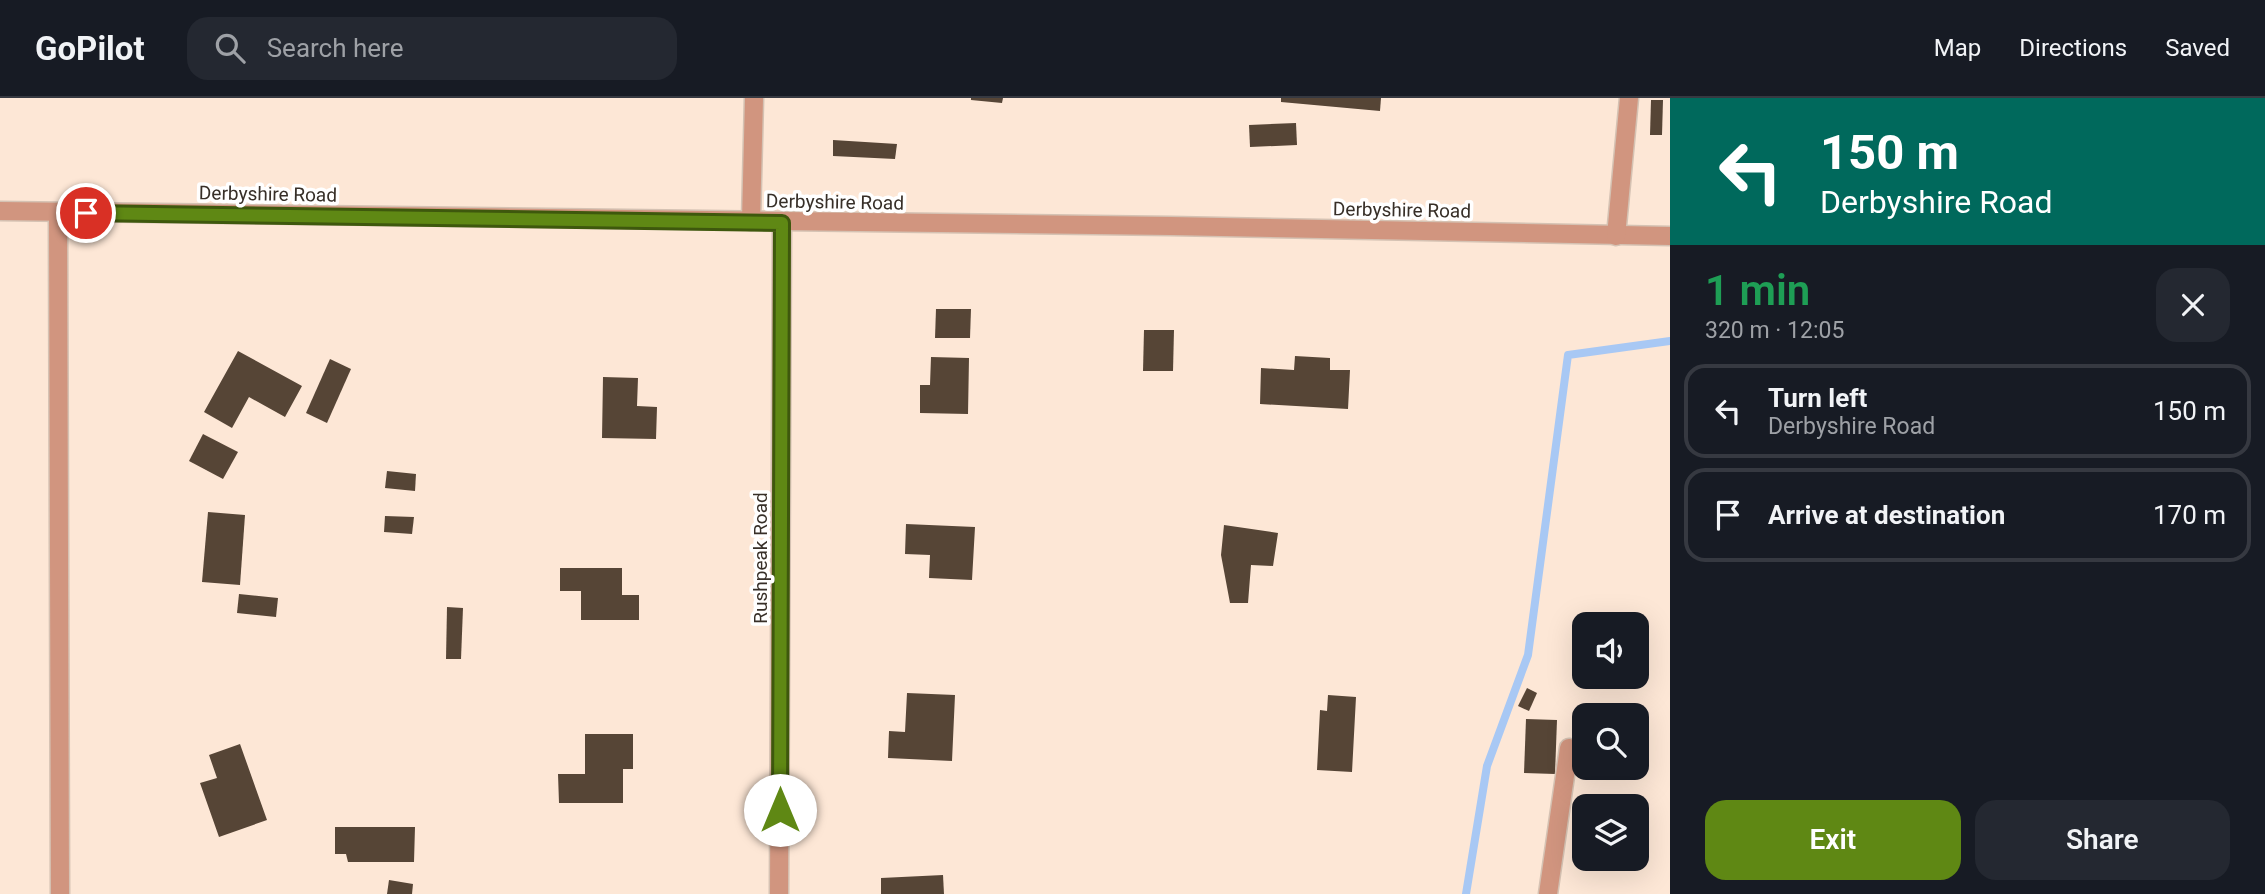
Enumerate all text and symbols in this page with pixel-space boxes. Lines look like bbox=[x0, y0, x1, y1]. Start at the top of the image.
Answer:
search box bbox=[187, 17, 677, 80]
text: GoPilot bbox=[35, 29, 145, 68]
icon: search bbox=[211, 29, 249, 67]
text: Search here bbox=[267, 33, 403, 63]
text: Map bbox=[1934, 34, 1981, 62]
text: Directions bbox=[2019, 34, 2127, 62]
text: Saved bbox=[2165, 34, 2230, 62]
text: 150 m bbox=[1820, 124, 1959, 181]
icon: left bbox=[1705, 126, 1796, 217]
street label: Derbyshire Road bbox=[199, 181, 337, 207]
pin bbox=[56, 183, 116, 243]
text: Derbyshire Road bbox=[1820, 183, 2053, 221]
street label: Derbyshire Road bbox=[766, 189, 904, 215]
icon: arrive bbox=[67, 194, 105, 232]
street label: Derbyshire Road bbox=[1333, 197, 1471, 223]
text: 1 min bbox=[1705, 266, 1810, 315]
button: close bbox=[2156, 268, 2230, 342]
text: 320 m · 12:05 bbox=[1705, 317, 1844, 344]
text: Turn left bbox=[1768, 383, 1867, 413]
icon: left bbox=[1709, 392, 1747, 430]
text: 150 m bbox=[2153, 396, 2226, 426]
text: Derbyshire Road bbox=[1768, 413, 1935, 440]
street label: Rushpeak Road bbox=[749, 492, 772, 624]
icon: arrive bbox=[1709, 496, 1747, 534]
text: Arrive at destination bbox=[1768, 500, 2005, 530]
text: 170 m bbox=[2153, 500, 2226, 530]
map controls bbox=[1572, 612, 1649, 871]
button: sound bbox=[1572, 612, 1649, 689]
button: search bbox=[1572, 703, 1649, 780]
position arrow bbox=[743, 773, 817, 847]
button: layers bbox=[1572, 794, 1649, 871]
button: Exit bbox=[1705, 800, 1961, 880]
button: Share bbox=[1975, 800, 2230, 880]

